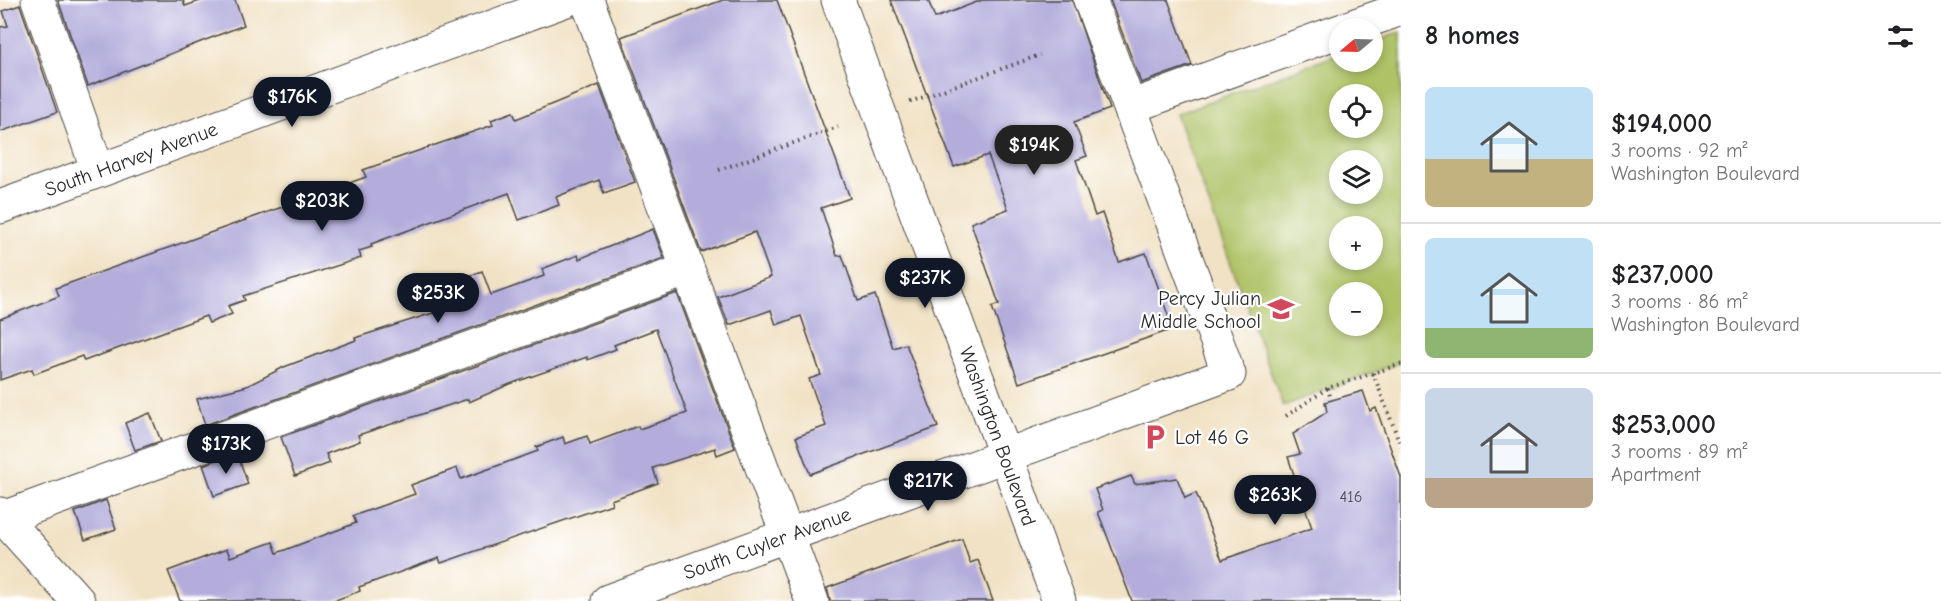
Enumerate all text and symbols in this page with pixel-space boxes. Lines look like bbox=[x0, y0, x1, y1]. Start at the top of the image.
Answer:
north arrow bbox=[1329, 18, 1383, 72]
map controls bbox=[1329, 18, 1383, 336]
icon: filters bbox=[1884, 20, 1917, 53]
text: 8 homes bbox=[1425, 21, 1519, 51]
pin: $176K bbox=[250, 77, 334, 128]
button: locate bbox=[1329, 84, 1383, 138]
text: $176K bbox=[267, 85, 317, 108]
text: $194,000 bbox=[1611, 109, 1712, 139]
icon: home bbox=[1473, 111, 1545, 183]
street label: South Harvey Avenue bbox=[42, 118, 221, 201]
pin: $194K bbox=[992, 125, 1076, 176]
text: $194K bbox=[1009, 133, 1060, 156]
text: 3 rooms · 92 m² bbox=[1611, 139, 1748, 162]
button: layers bbox=[1329, 150, 1383, 204]
text: Washington Boulevard bbox=[1611, 162, 1800, 185]
pin: $203K bbox=[280, 181, 364, 232]
text: $203K bbox=[295, 189, 349, 212]
button: + bbox=[1329, 216, 1383, 270]
pin: $237K bbox=[883, 258, 967, 309]
text: $237,000 bbox=[1611, 260, 1714, 290]
icon: home bbox=[1473, 262, 1545, 334]
text: $237K bbox=[899, 266, 951, 289]
pin: $253K bbox=[396, 273, 480, 324]
text: $253K bbox=[411, 281, 465, 304]
button: − bbox=[1329, 282, 1383, 336]
place label: Percy Julian Middle School bbox=[1140, 287, 1261, 333]
text: 3 rooms · 86 m² bbox=[1611, 290, 1748, 313]
school or university icon: Percy Julian Middle School bbox=[1266, 294, 1296, 324]
text: Washington Boulevard bbox=[1611, 313, 1800, 336]
street label: Washington Boulevard bbox=[954, 344, 1041, 529]
text: $253,000 bbox=[1611, 410, 1716, 440]
icon: home bbox=[1473, 412, 1545, 484]
parking icon: Lot 46 G bbox=[1140, 422, 1170, 452]
pin: $173K bbox=[184, 424, 268, 475]
place label: Lot 46 G bbox=[1175, 426, 1249, 449]
text: $173K bbox=[201, 432, 251, 455]
text: 3 rooms · 89 m² bbox=[1611, 440, 1747, 463]
pin: $217K bbox=[886, 461, 970, 512]
text: Apartment bbox=[1611, 463, 1701, 486]
text: $217K bbox=[903, 469, 953, 492]
pin: $263K bbox=[1233, 475, 1317, 526]
text: $263K bbox=[1248, 483, 1302, 506]
house number: 416 bbox=[1340, 488, 1362, 506]
street label: South Cuyler Avenue bbox=[680, 503, 854, 584]

